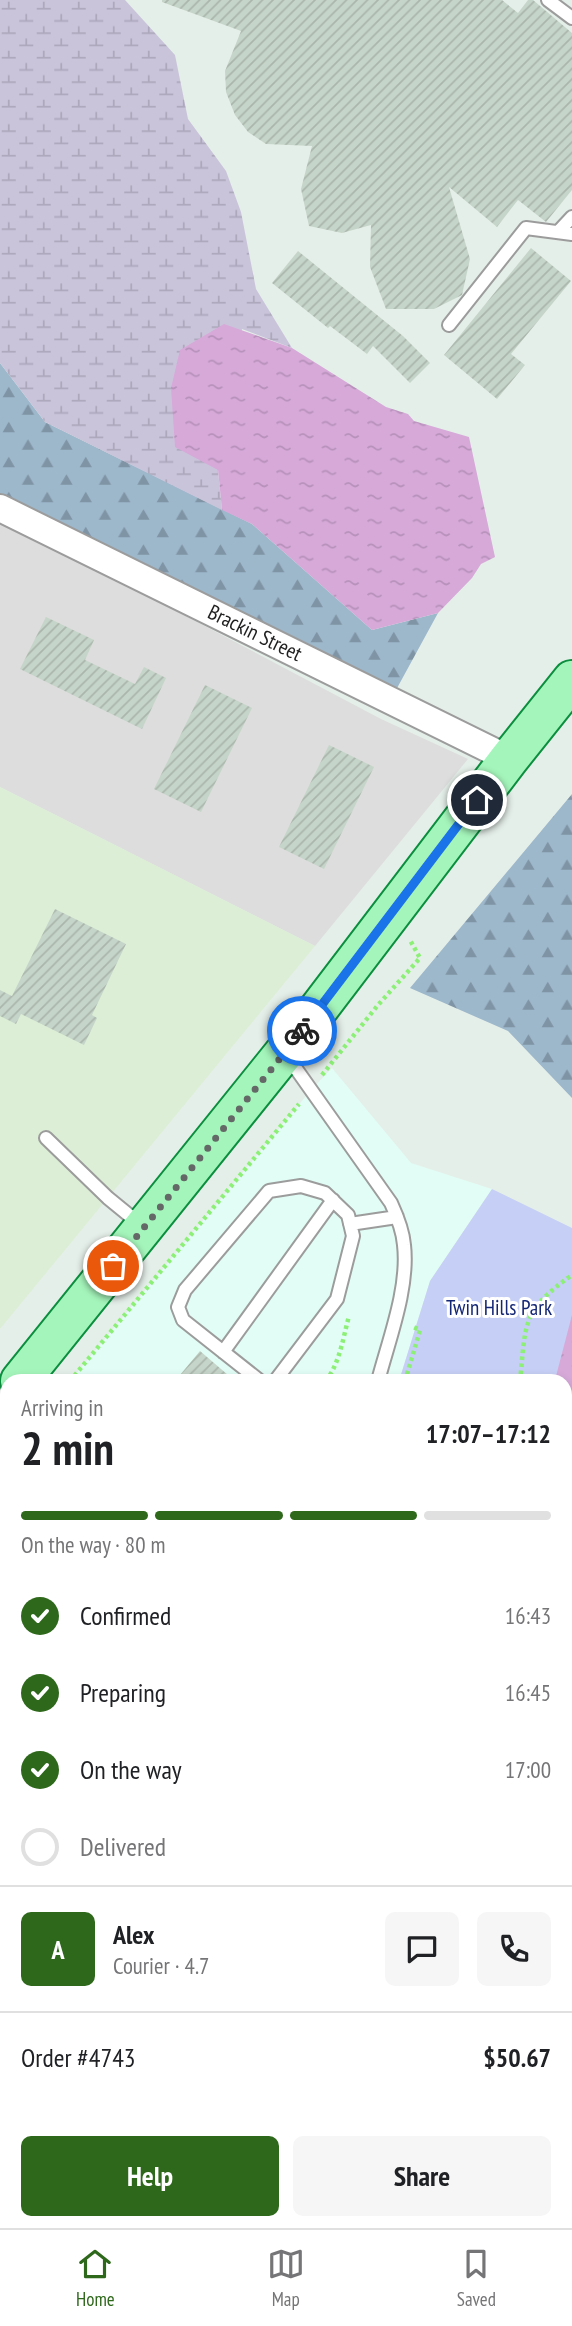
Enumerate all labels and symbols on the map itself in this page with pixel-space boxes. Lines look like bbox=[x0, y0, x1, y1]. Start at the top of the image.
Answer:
street label: Brackin Street bbox=[204, 598, 307, 667]
pin bbox=[447, 770, 507, 830]
courier bbox=[267, 996, 337, 1066]
pin bbox=[83, 1236, 143, 1296]
park label: Twin Hills Park bbox=[446, 1294, 552, 1321]

